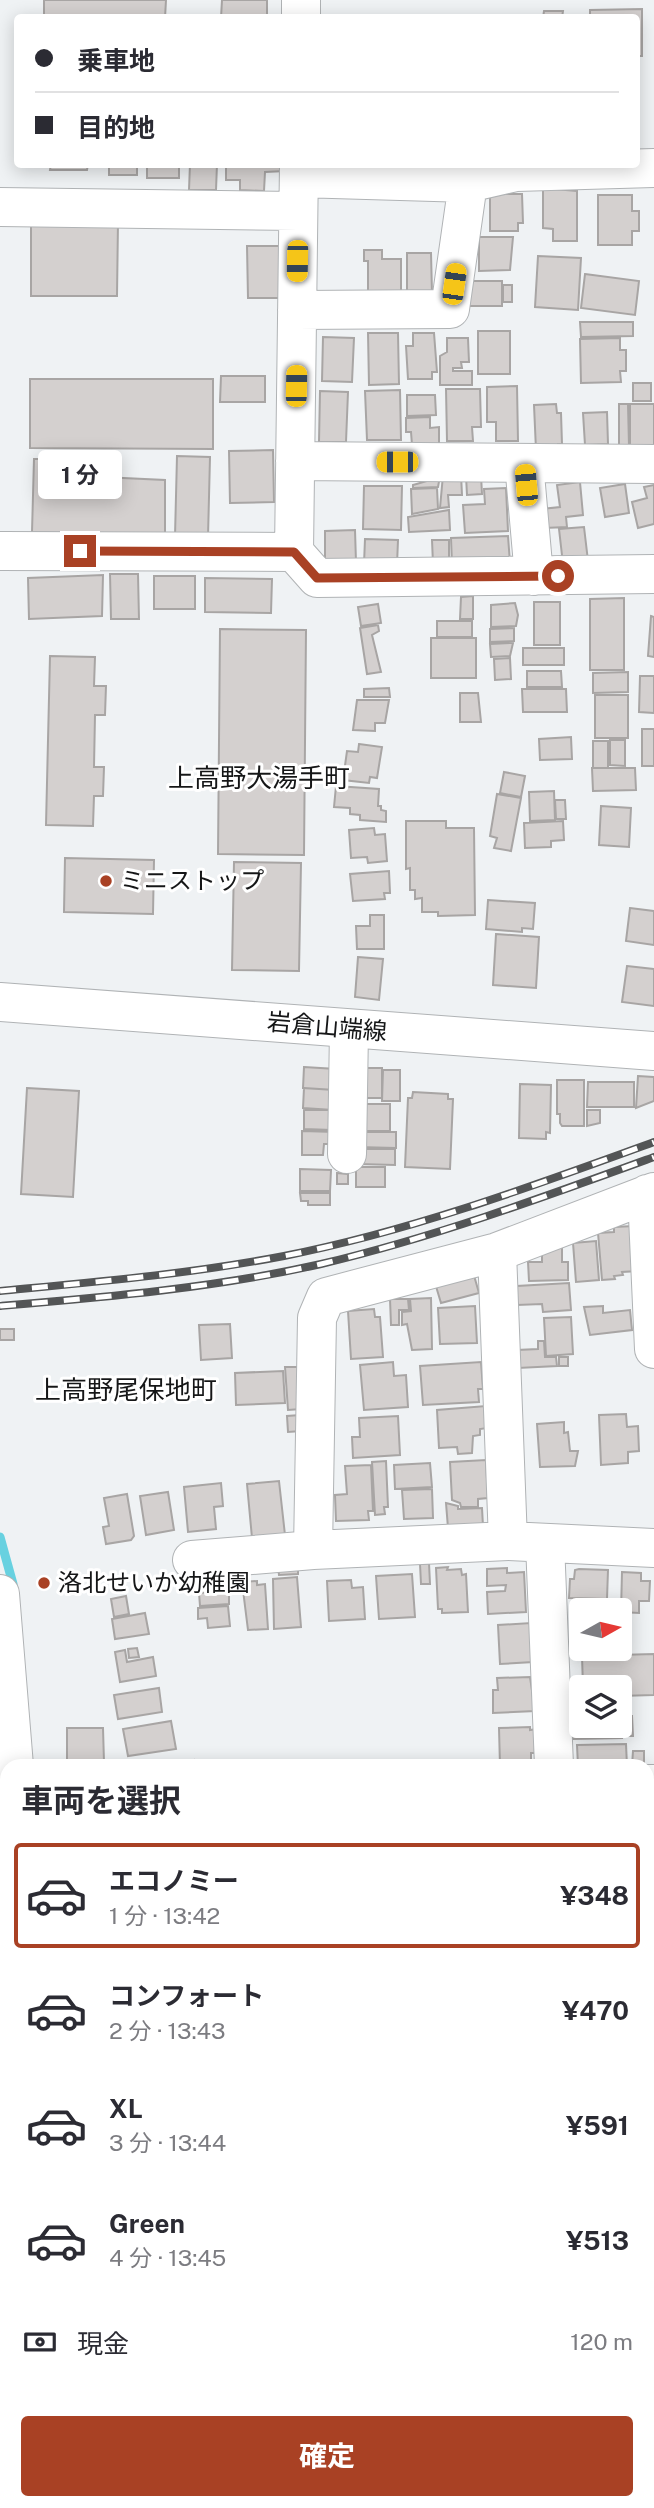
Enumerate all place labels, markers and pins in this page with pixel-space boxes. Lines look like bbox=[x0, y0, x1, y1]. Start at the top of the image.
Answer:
place label: ミニストップ bbox=[120, 866, 264, 894]
marker: ミニストップ bbox=[98, 873, 114, 889]
place label: 洛北せいか幼稚園 bbox=[58, 1568, 250, 1596]
marker: 洛北せいか幼稚園 bbox=[36, 1575, 52, 1591]

